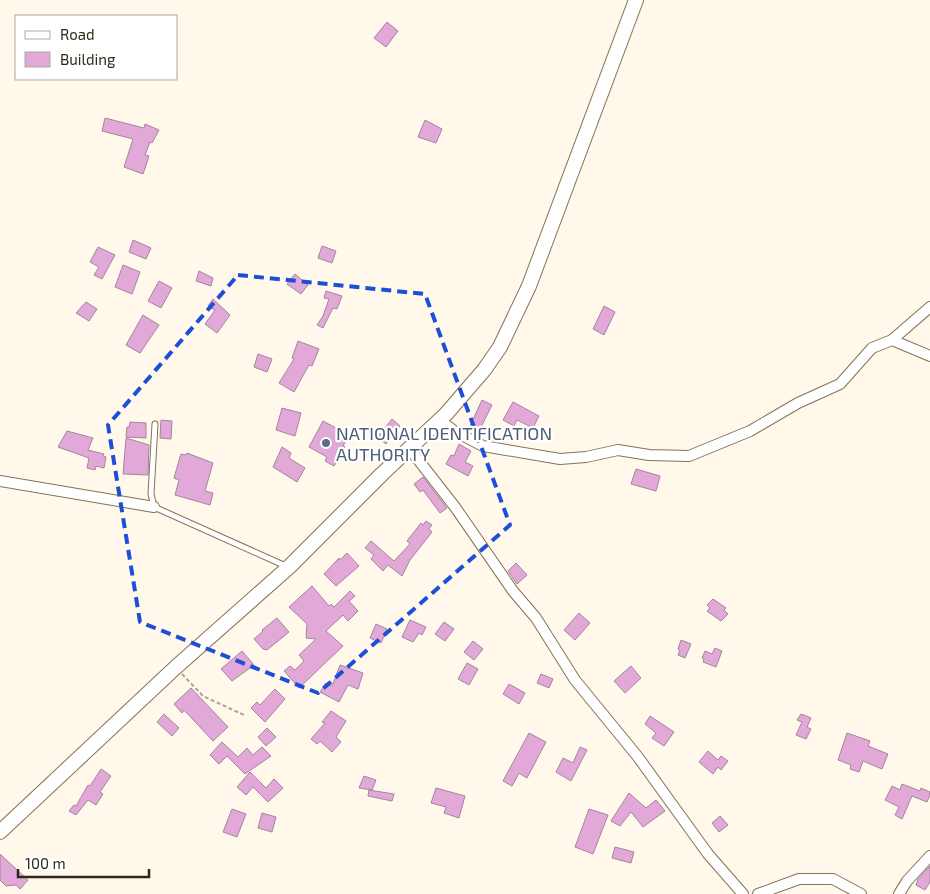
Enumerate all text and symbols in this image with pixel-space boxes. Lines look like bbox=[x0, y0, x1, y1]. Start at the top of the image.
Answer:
legend bbox=[15, 15, 178, 80]
text: Road bbox=[60, 25, 95, 43]
text: Building bbox=[60, 50, 116, 68]
place label: NATIONAL IDENTIFICATION AUTHORITY bbox=[336, 422, 552, 465]
marker: NATIONAL IDENTIFICATION AUTHORITY bbox=[320, 437, 332, 449]
scale bar bbox=[18, 846, 149, 878]
text: 100 m bbox=[25, 854, 66, 872]

